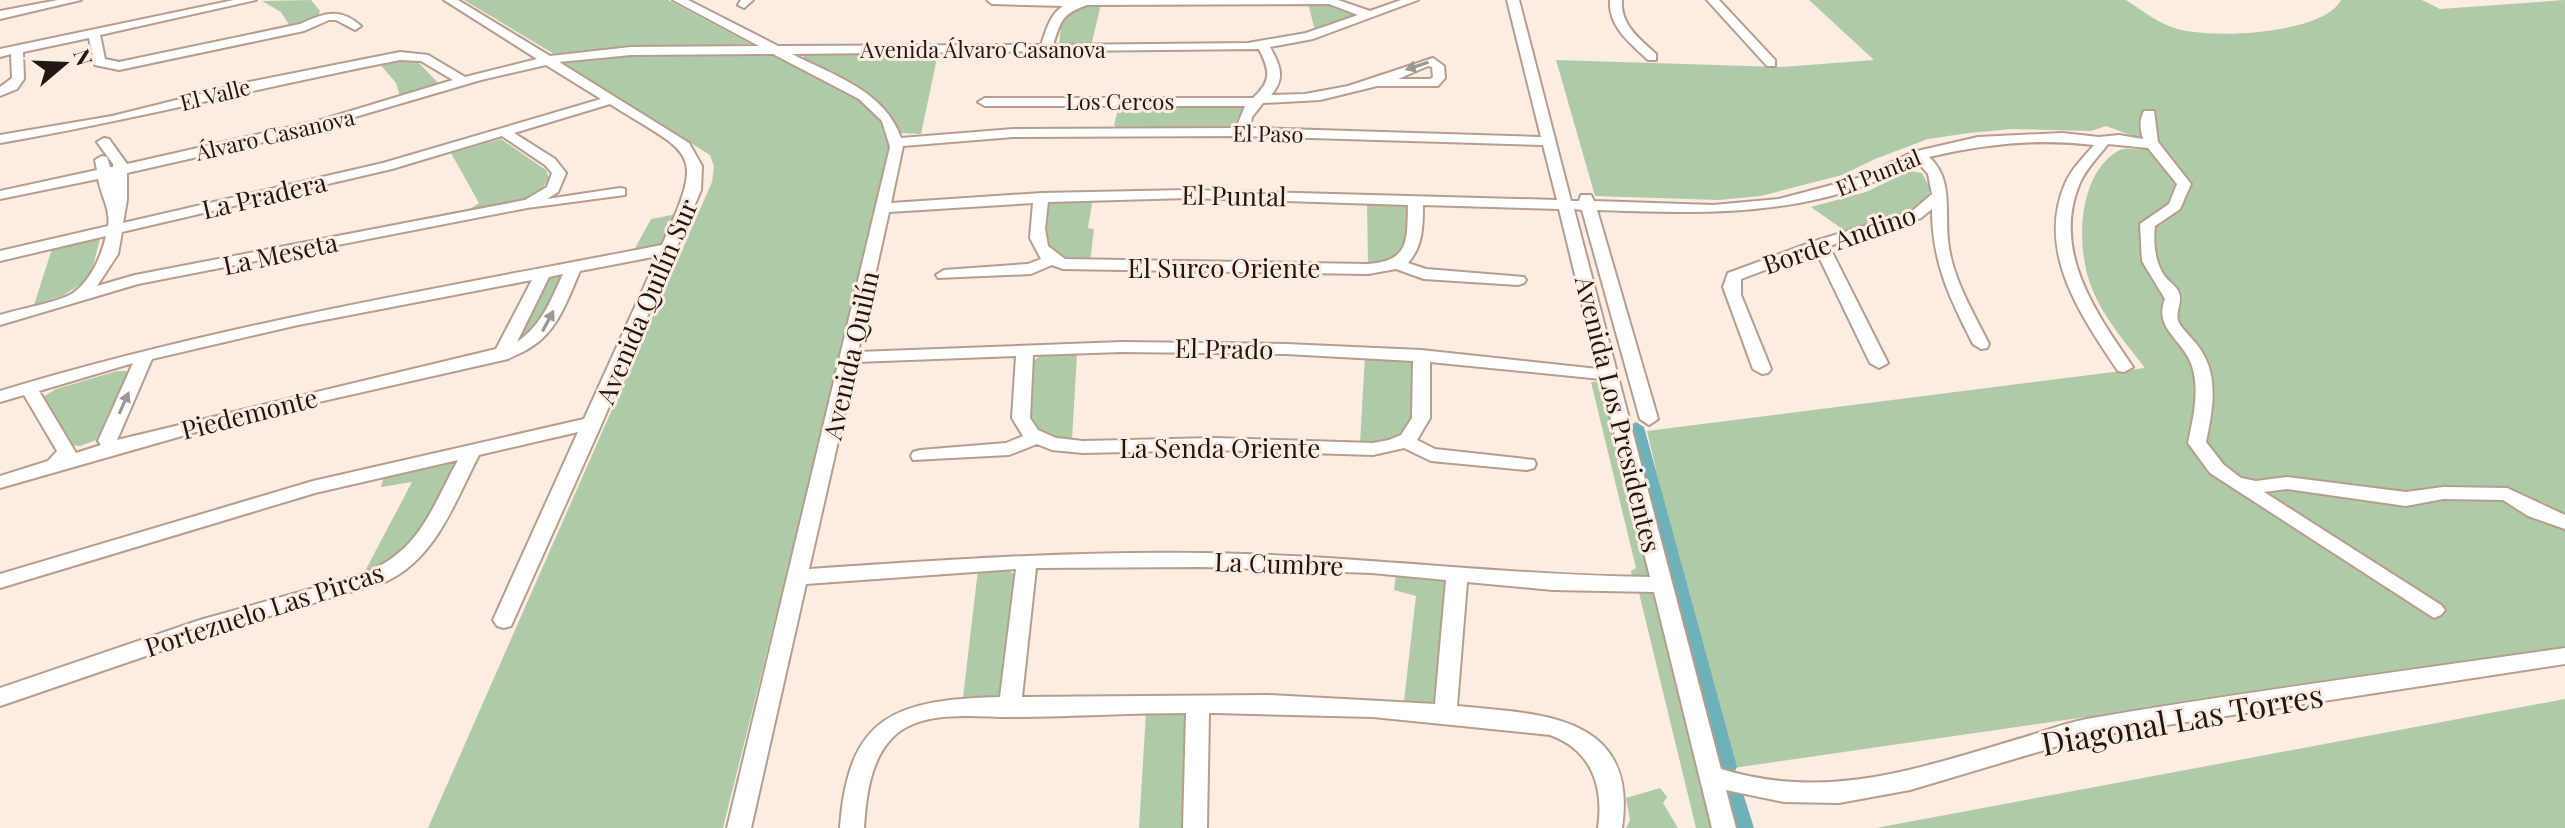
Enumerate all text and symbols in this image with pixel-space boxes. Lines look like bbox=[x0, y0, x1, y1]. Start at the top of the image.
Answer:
north arrow bbox=[24, 24, 104, 104]
street label: Avenida Álvaro Casanova bbox=[859, 34, 1106, 64]
text: N bbox=[67, 45, 101, 70]
one-way arrow bbox=[1405, 61, 1429, 73]
street label: El Valle bbox=[177, 71, 253, 117]
street label: Los Cercos bbox=[1066, 86, 1174, 116]
street label: Álvaro Casanova bbox=[192, 101, 357, 167]
street label: El Paso bbox=[1232, 117, 1304, 149]
street label: El Puntal bbox=[1831, 141, 1925, 203]
street label: La Pradera bbox=[198, 164, 330, 226]
street label: El Puntal bbox=[1181, 177, 1287, 213]
street label: Avenida Quilín Sur bbox=[587, 193, 705, 410]
street label: Borde Andino bbox=[1758, 196, 1920, 282]
street label: La Meseta bbox=[219, 224, 341, 282]
street label: El Surco Oriente bbox=[1128, 250, 1320, 285]
street label: Avenida Quilín bbox=[813, 267, 886, 444]
street label: Avenida Los Presidentes bbox=[1567, 271, 1670, 556]
one-way arrow bbox=[542, 309, 555, 332]
street label: El Prado bbox=[1174, 330, 1274, 366]
street label: Piedemonte bbox=[177, 379, 321, 447]
one-way arrow bbox=[117, 391, 131, 415]
street label: La Senda Oriente bbox=[1120, 430, 1320, 465]
street label: La Cumbre bbox=[1214, 543, 1344, 583]
street label: Portezuelo Las Pircas bbox=[140, 554, 388, 664]
street label: Diagonal Las Torres bbox=[2038, 672, 2326, 764]

